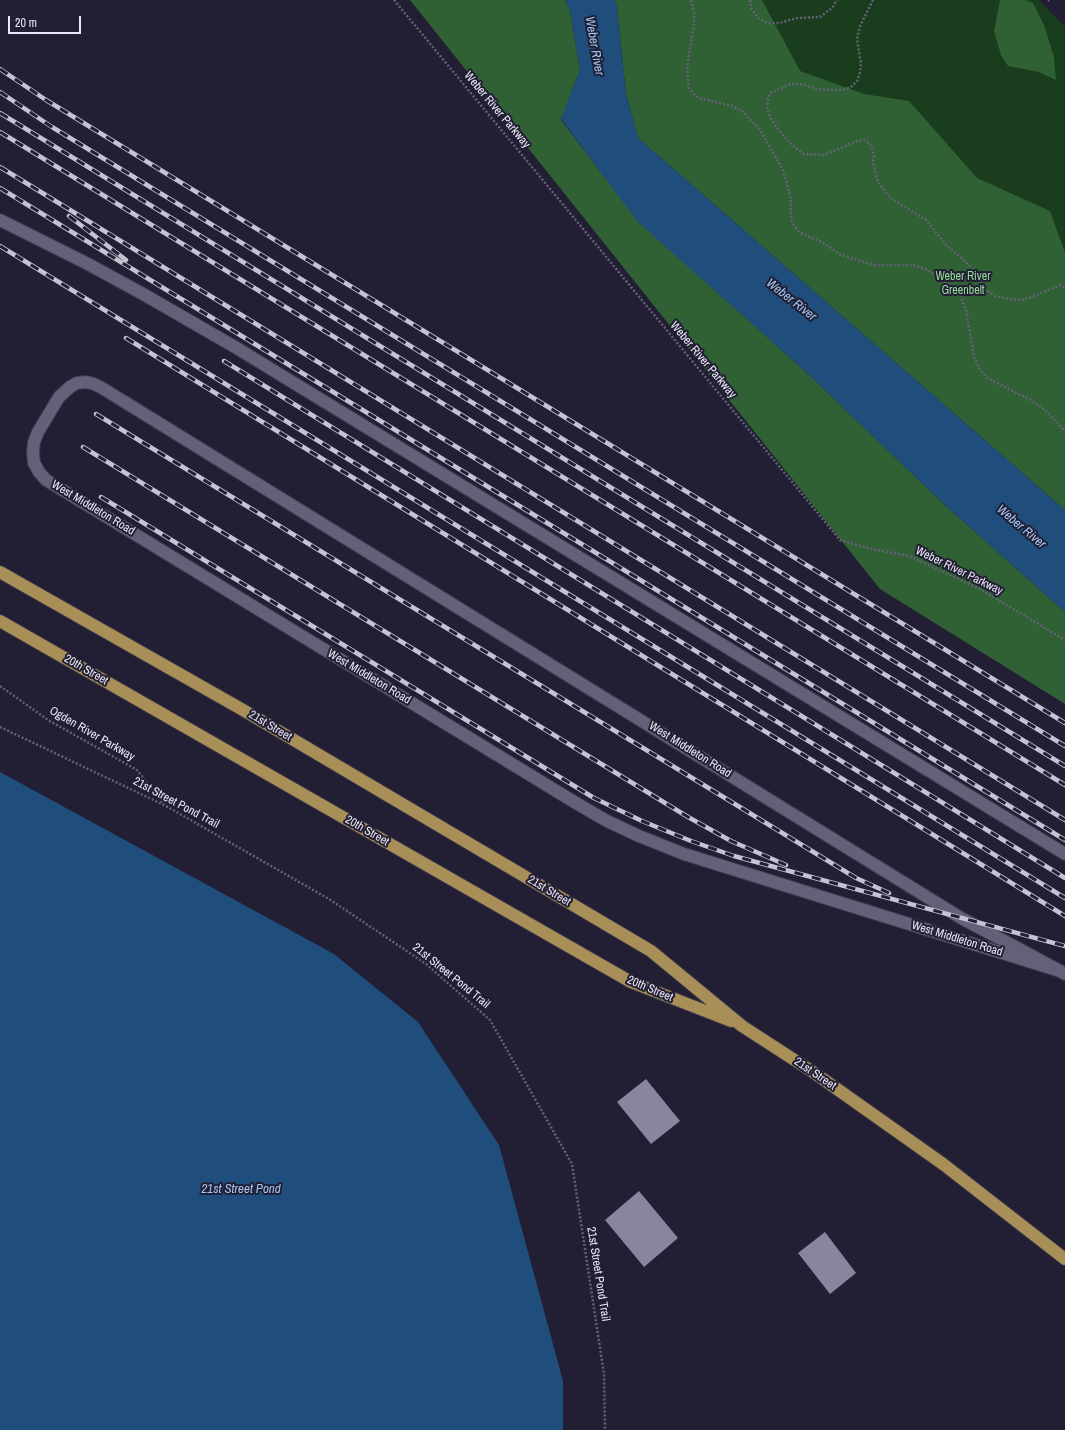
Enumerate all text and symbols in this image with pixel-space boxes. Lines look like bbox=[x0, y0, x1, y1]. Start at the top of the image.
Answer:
scale bar bbox=[10, 8, 83, 34]
text: 20 m bbox=[15, 15, 37, 31]
water label: Weber River bbox=[581, 15, 607, 77]
street label: Weber River Parkway bbox=[461, 69, 533, 151]
park label: Weber River Greenbelt bbox=[935, 270, 991, 298]
water label: Weber River bbox=[763, 276, 819, 324]
street label: Weber River Parkway bbox=[667, 319, 739, 401]
street label: West Middleton Road bbox=[49, 478, 137, 538]
water label: Weber River bbox=[993, 502, 1049, 552]
street label: Weber River Parkway bbox=[913, 544, 1005, 598]
street label: West Middleton Road bbox=[325, 647, 413, 707]
street label: 20th Street bbox=[62, 652, 110, 688]
street label: Ogden River Parkway bbox=[47, 704, 137, 764]
street label: 21st Street bbox=[246, 708, 294, 744]
street label: West Middleton Road bbox=[646, 719, 734, 781]
street label: 21st Street Pond Trail bbox=[131, 774, 221, 832]
street label: 20th Street bbox=[343, 813, 391, 849]
street label: 21st Street bbox=[525, 873, 573, 909]
street label: West Middleton Road bbox=[910, 918, 1004, 960]
street label: 21st Street Pond Trail bbox=[409, 940, 493, 1012]
street label: 20th Street bbox=[625, 973, 675, 1005]
street label: 21st Street bbox=[791, 1055, 839, 1093]
water label: 21st Street Pond bbox=[201, 1182, 281, 1198]
street label: 21st Street Pond Trail bbox=[583, 1226, 613, 1322]

